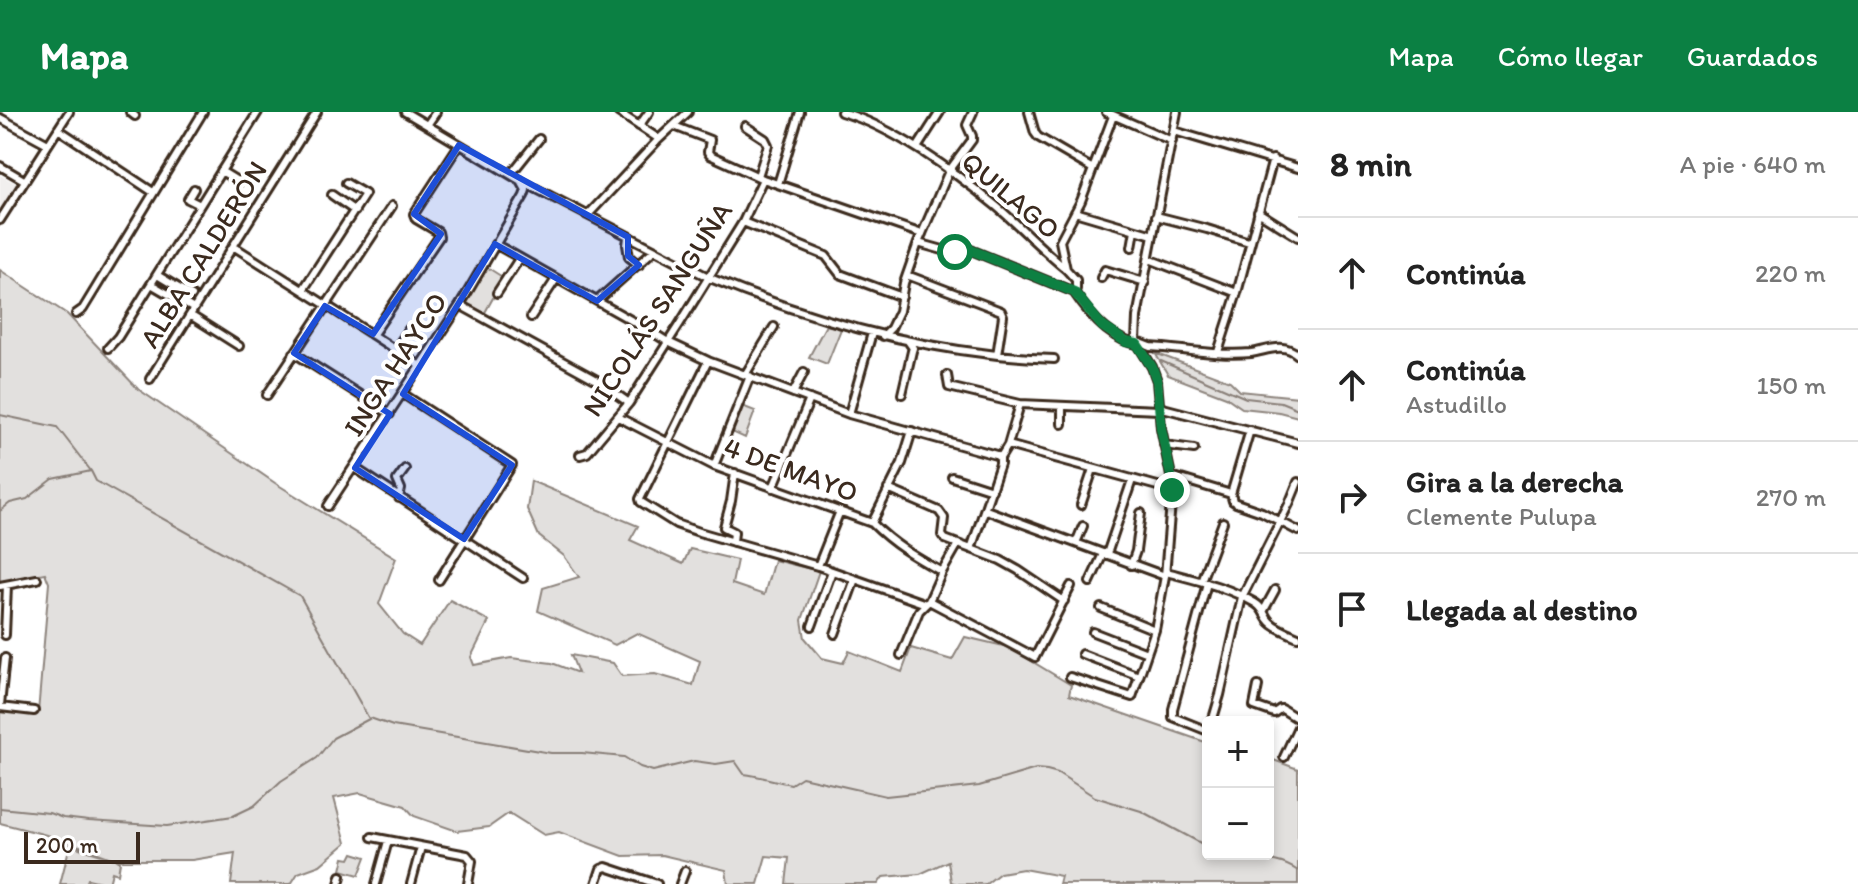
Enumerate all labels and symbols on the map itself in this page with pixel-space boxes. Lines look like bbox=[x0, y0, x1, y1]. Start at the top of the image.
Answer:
street label: QUILAGO bbox=[955, 144, 1067, 246]
street label: ALBA CALDERÓN bbox=[132, 154, 274, 354]
street label: NICOLÁS SANGUÑA bbox=[575, 195, 739, 423]
route start bbox=[937, 234, 973, 270]
street label: INGA HAYCO bbox=[336, 286, 454, 442]
street label: 4 DE MAYO bbox=[719, 429, 863, 509]
route end bbox=[1154, 472, 1190, 508]
scale bar bbox=[24, 828, 140, 864]

